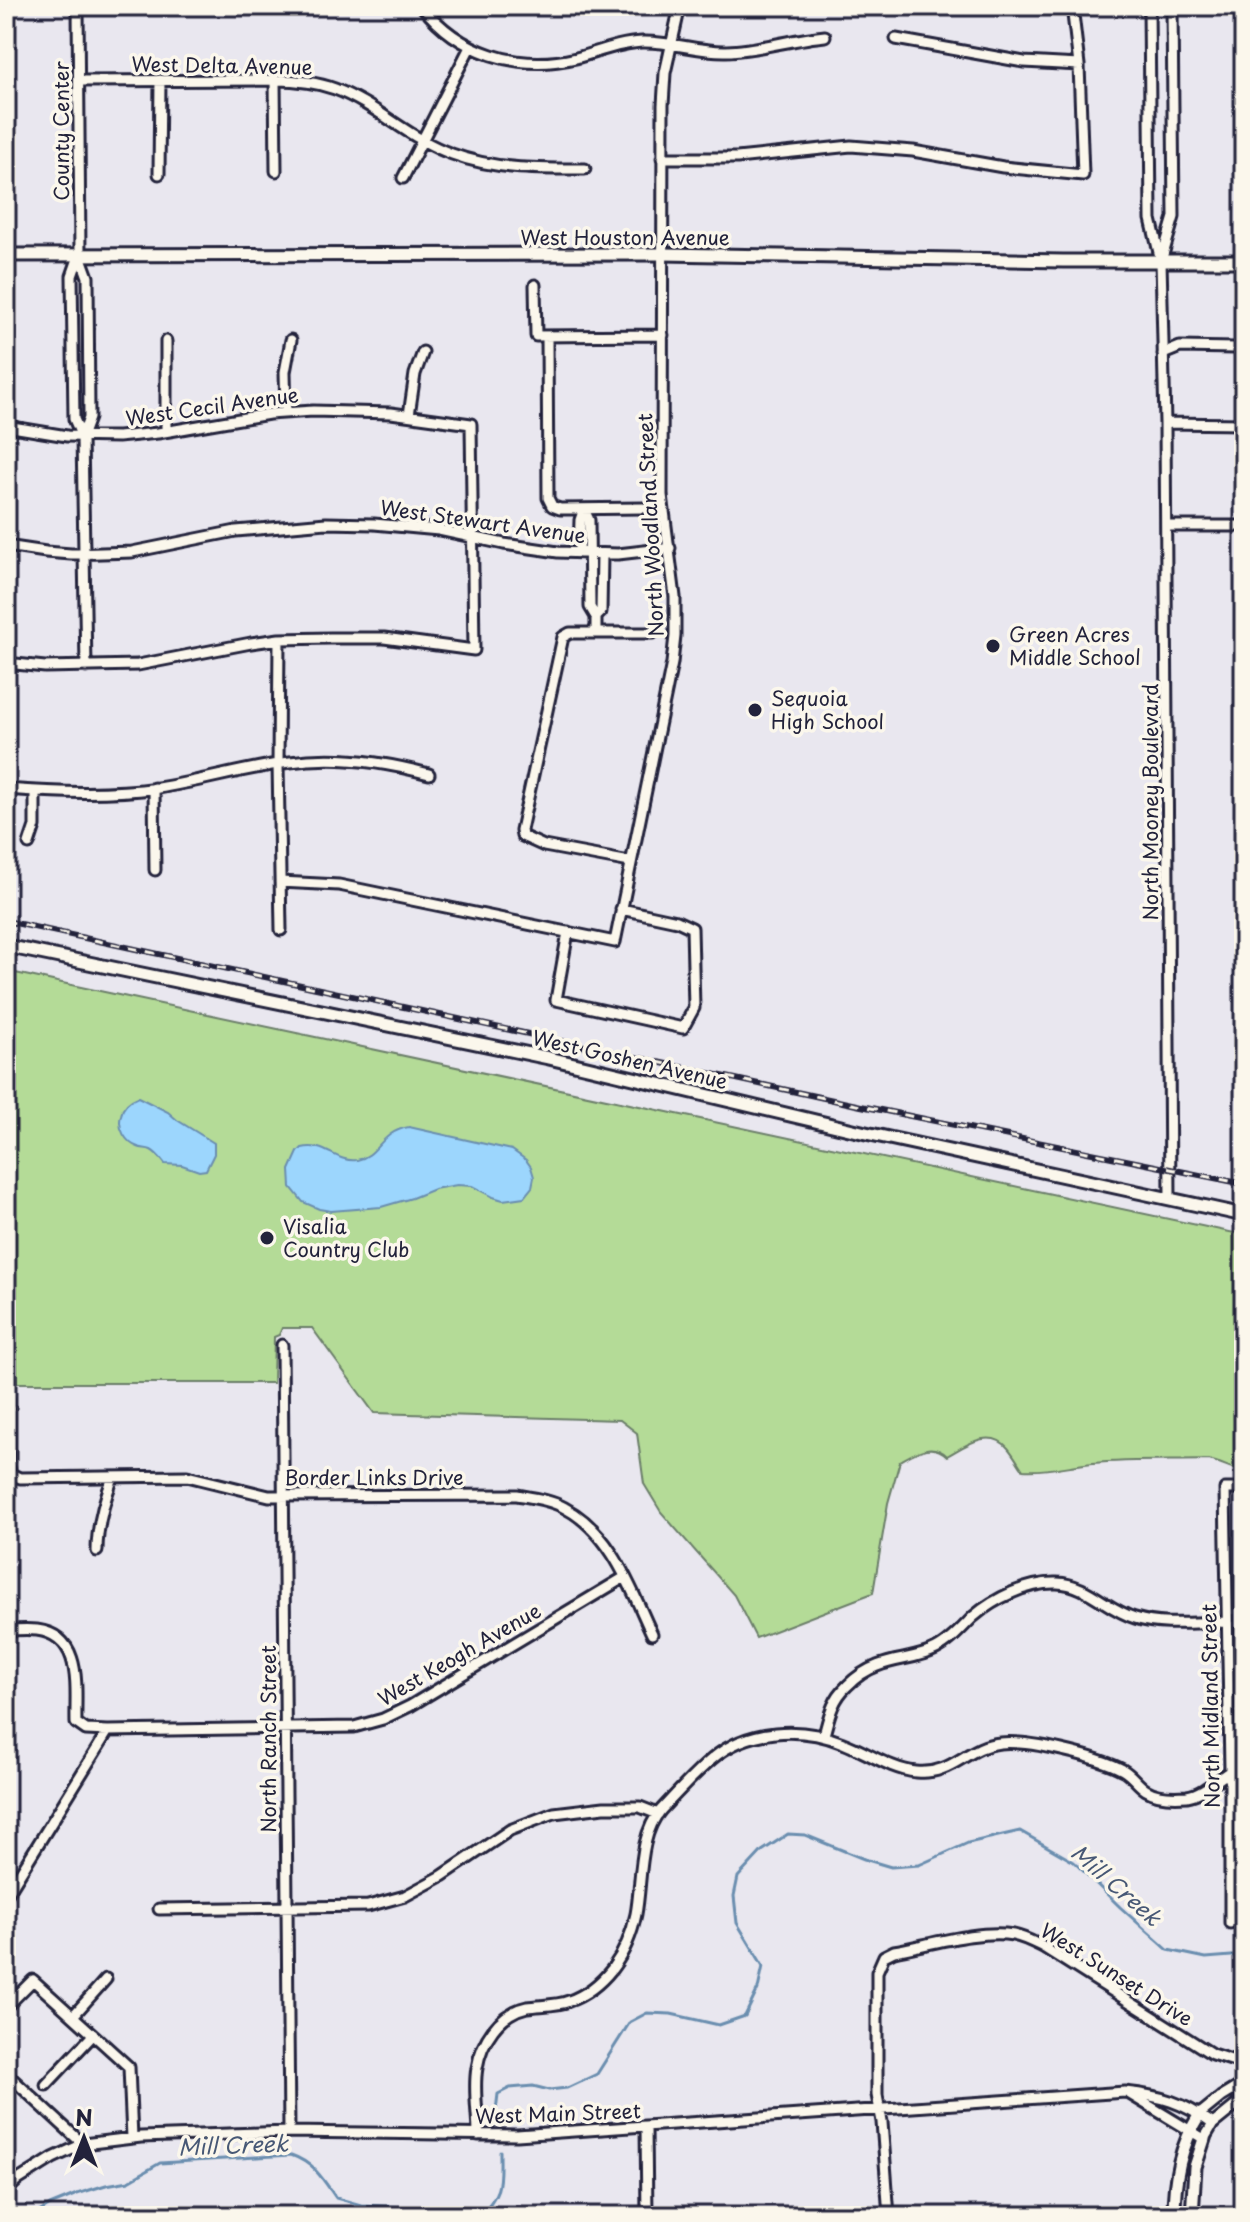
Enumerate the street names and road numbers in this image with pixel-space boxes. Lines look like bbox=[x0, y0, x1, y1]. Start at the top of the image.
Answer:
street label: West Delta Avenue bbox=[131, 48, 313, 82]
street label: County Center bbox=[46, 61, 76, 201]
street label: West Houston Avenue bbox=[520, 222, 730, 252]
street label: West Cecil Avenue bbox=[124, 379, 300, 433]
street label: North Woodland Street bbox=[629, 412, 671, 638]
street label: West Stewart Avenue bbox=[378, 492, 588, 550]
street label: North Mooney Boulevard bbox=[1135, 683, 1165, 921]
street label: West Goshen Avenue bbox=[529, 1022, 731, 1096]
street label: Border Links Drive bbox=[284, 1462, 464, 1492]
street label: West Keogh Avenue bbox=[372, 1595, 546, 1713]
street label: North Midland Street bbox=[1193, 1604, 1227, 1808]
street label: North Ranch Street bbox=[253, 1645, 283, 1833]
street label: West Sunset Drive bbox=[1035, 1915, 1199, 2033]
street label: West Main Street bbox=[475, 2095, 641, 2131]

